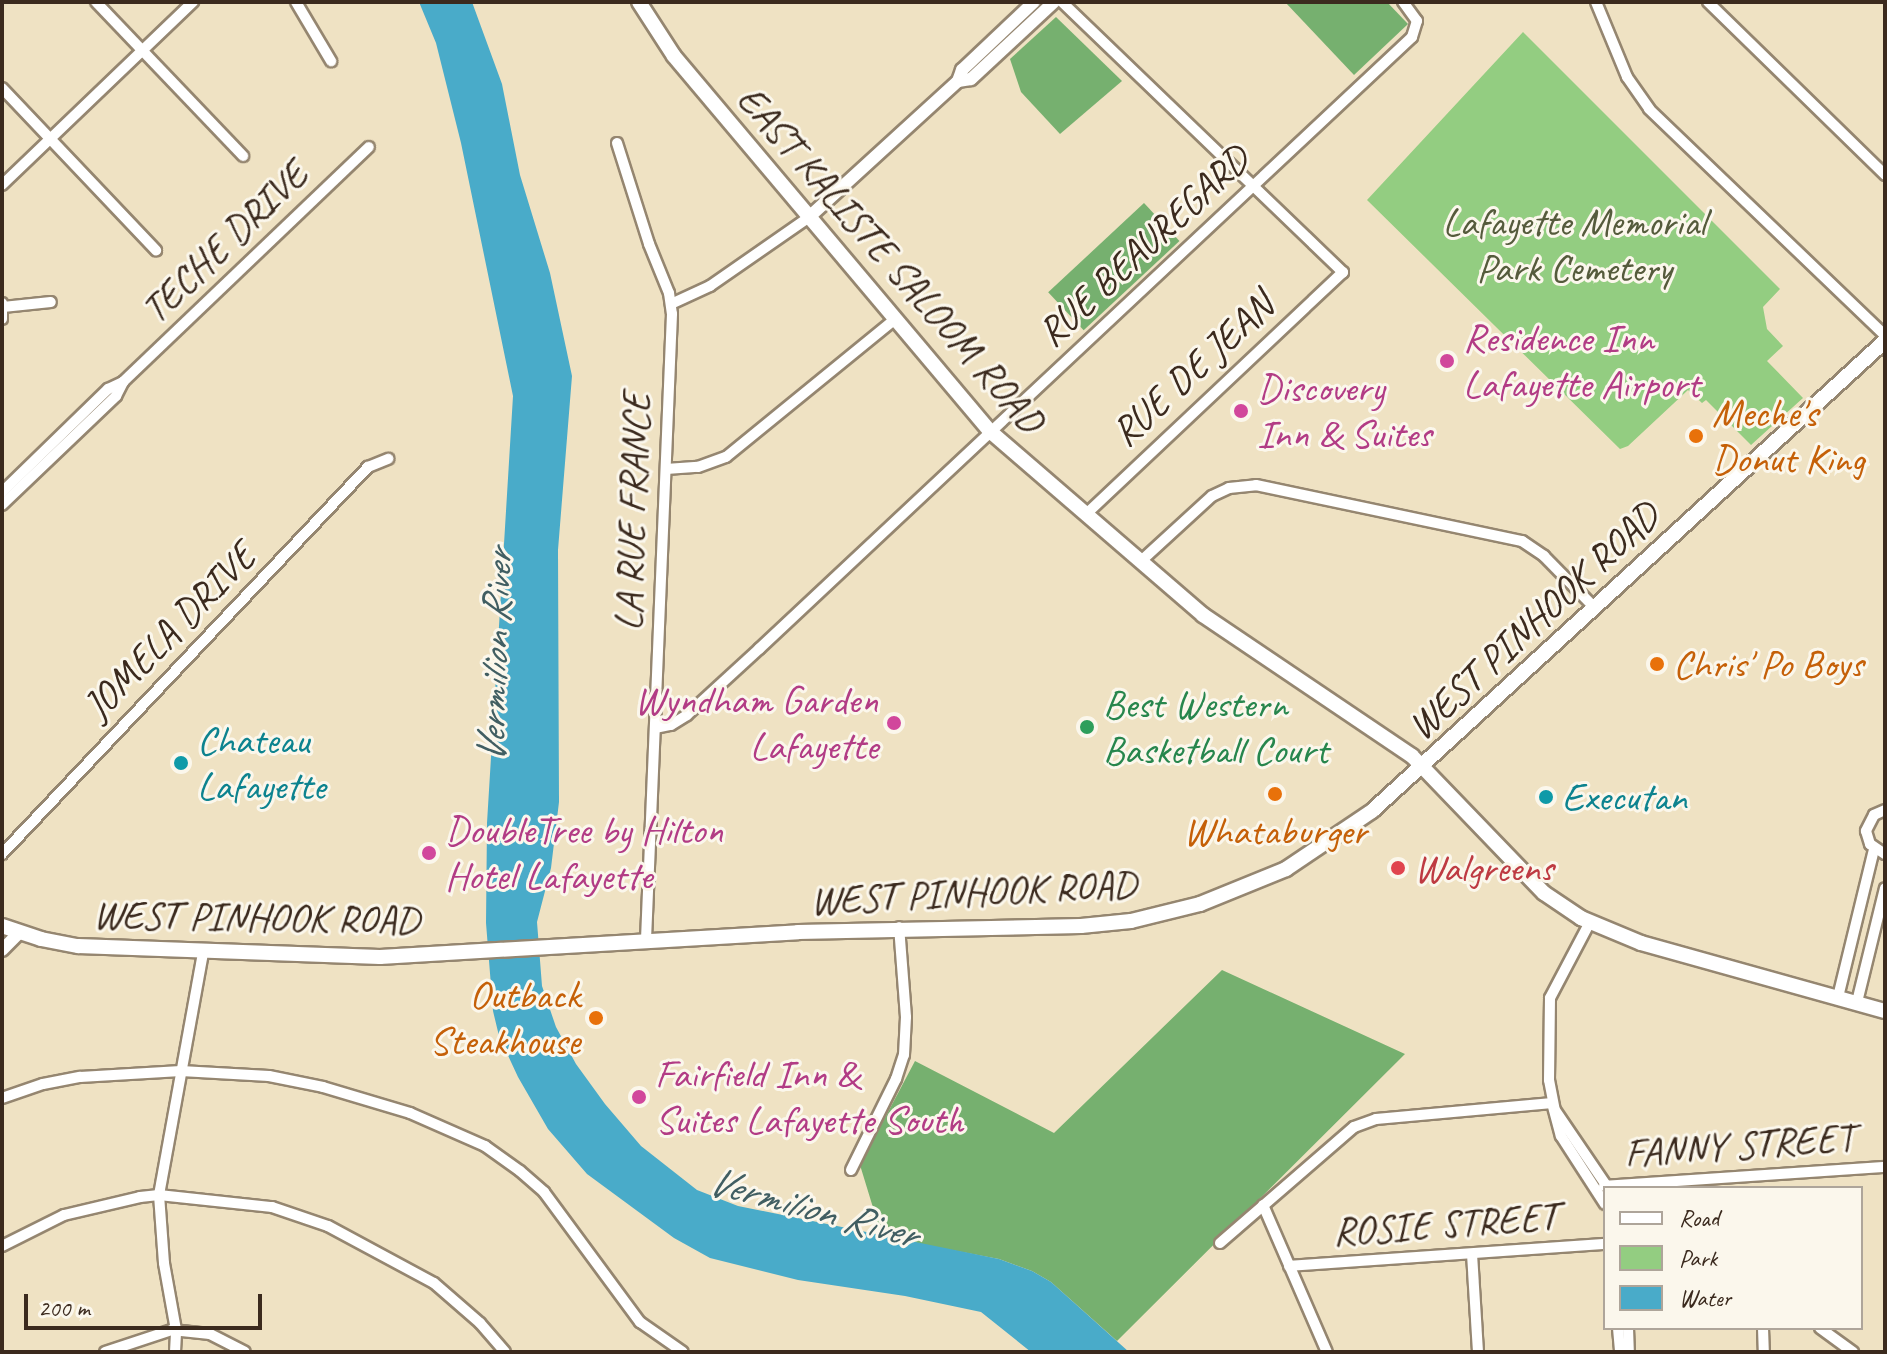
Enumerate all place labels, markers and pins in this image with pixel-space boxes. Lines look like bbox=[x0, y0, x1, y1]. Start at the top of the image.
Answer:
place label: Residence Inn Lafayette Airport bbox=[1463, 314, 1700, 408]
marker: Residence Inn Lafayette Airport bbox=[1438, 352, 1456, 370]
place label: Discovery Inn & Suites bbox=[1257, 364, 1431, 458]
place label: Meche's Donut King bbox=[1712, 389, 1865, 483]
marker: Discovery Inn & Suites bbox=[1232, 402, 1250, 420]
marker: Meche's Donut King bbox=[1687, 427, 1705, 445]
place label: Chris' Po Boys bbox=[1673, 640, 1863, 688]
marker: Chris' Po Boys bbox=[1648, 655, 1666, 673]
place label: Wyndham Garden Lafayette bbox=[633, 676, 878, 770]
place label: Best Western Basketball Court bbox=[1103, 680, 1328, 774]
marker: Wyndham Garden Lafayette bbox=[885, 714, 903, 732]
place label: Chateau Lafayette bbox=[197, 716, 325, 810]
marker: Best Western Basketball Court bbox=[1078, 718, 1096, 736]
marker: Chateau Lafayette bbox=[172, 754, 190, 772]
place label: Executan bbox=[1562, 773, 1687, 821]
marker: Whataburger bbox=[1266, 785, 1284, 803]
marker: Executan bbox=[1537, 788, 1555, 806]
place label: DoubleTree by Hilton Hotel Lafayette bbox=[445, 806, 723, 900]
place label: Whataburger bbox=[1183, 807, 1367, 855]
marker: DoubleTree by Hilton Hotel Lafayette bbox=[420, 844, 438, 862]
place label: Walgreens bbox=[1414, 844, 1553, 892]
marker: Walgreens bbox=[1389, 859, 1407, 877]
place label: Outback Steakhouse bbox=[429, 971, 580, 1065]
marker: Outback Steakhouse bbox=[587, 1009, 605, 1027]
place label: Fairfield Inn & Suites Lafayette South bbox=[655, 1050, 963, 1144]
marker: Fairfield Inn & Suites Lafayette South bbox=[630, 1088, 648, 1106]

